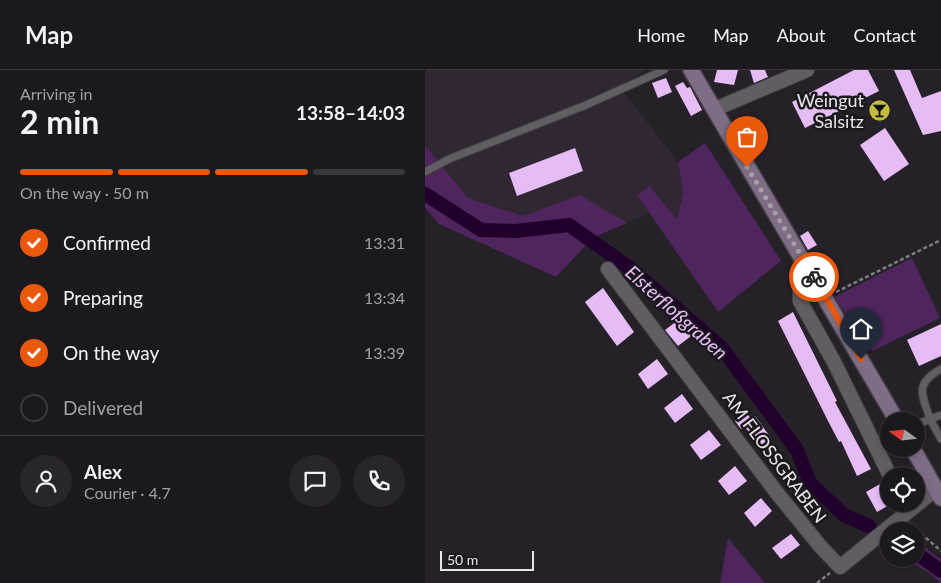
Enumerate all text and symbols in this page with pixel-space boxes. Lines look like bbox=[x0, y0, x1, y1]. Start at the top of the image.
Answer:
text: Map bbox=[25, 20, 73, 49]
text: Home bbox=[637, 24, 685, 46]
text: Map bbox=[713, 24, 749, 46]
text: About bbox=[777, 24, 826, 46]
text: Contact bbox=[854, 24, 916, 46]
text: Arriving in bbox=[20, 84, 93, 103]
place label: Weingut Salsitz bbox=[797, 89, 865, 132]
bar icon: Weingut Salsitz bbox=[868, 98, 892, 122]
text: 13:58–14:03 bbox=[296, 101, 405, 124]
text: 2 min bbox=[20, 102, 99, 141]
pin bbox=[726, 116, 768, 167]
icon: bag bbox=[733, 123, 761, 151]
text: On the way · 50 m bbox=[20, 183, 149, 202]
icon: check bbox=[20, 229, 48, 257]
text: Confirmed bbox=[63, 231, 151, 254]
text: 13:31 bbox=[364, 233, 405, 252]
courier bbox=[789, 252, 839, 302]
water label: Elsterfloßgraben bbox=[621, 260, 733, 364]
icon: bike bbox=[800, 263, 828, 291]
icon: check bbox=[20, 284, 48, 312]
text: Preparing bbox=[63, 286, 143, 309]
text: 13:34 bbox=[364, 288, 405, 307]
pin bbox=[840, 308, 882, 359]
icon: home bbox=[847, 315, 875, 343]
icon: check bbox=[20, 339, 48, 367]
text: On the way bbox=[63, 341, 159, 364]
text: 13:39 bbox=[364, 343, 405, 362]
street label: AM FLOSSGRABEN bbox=[718, 387, 832, 527]
text: Delivered bbox=[63, 396, 143, 419]
north arrow bbox=[880, 412, 925, 458]
map controls bbox=[880, 412, 925, 567]
button: person bbox=[20, 455, 72, 507]
button: chat bbox=[289, 455, 341, 507]
button: phone bbox=[353, 455, 405, 507]
text: Alex bbox=[84, 460, 122, 483]
button: locate bbox=[880, 467, 925, 512]
text: Courier · 4.7 bbox=[84, 483, 171, 502]
button: layers bbox=[880, 522, 925, 567]
scale bar bbox=[440, 548, 534, 571]
text: 50 m bbox=[447, 551, 478, 568]

